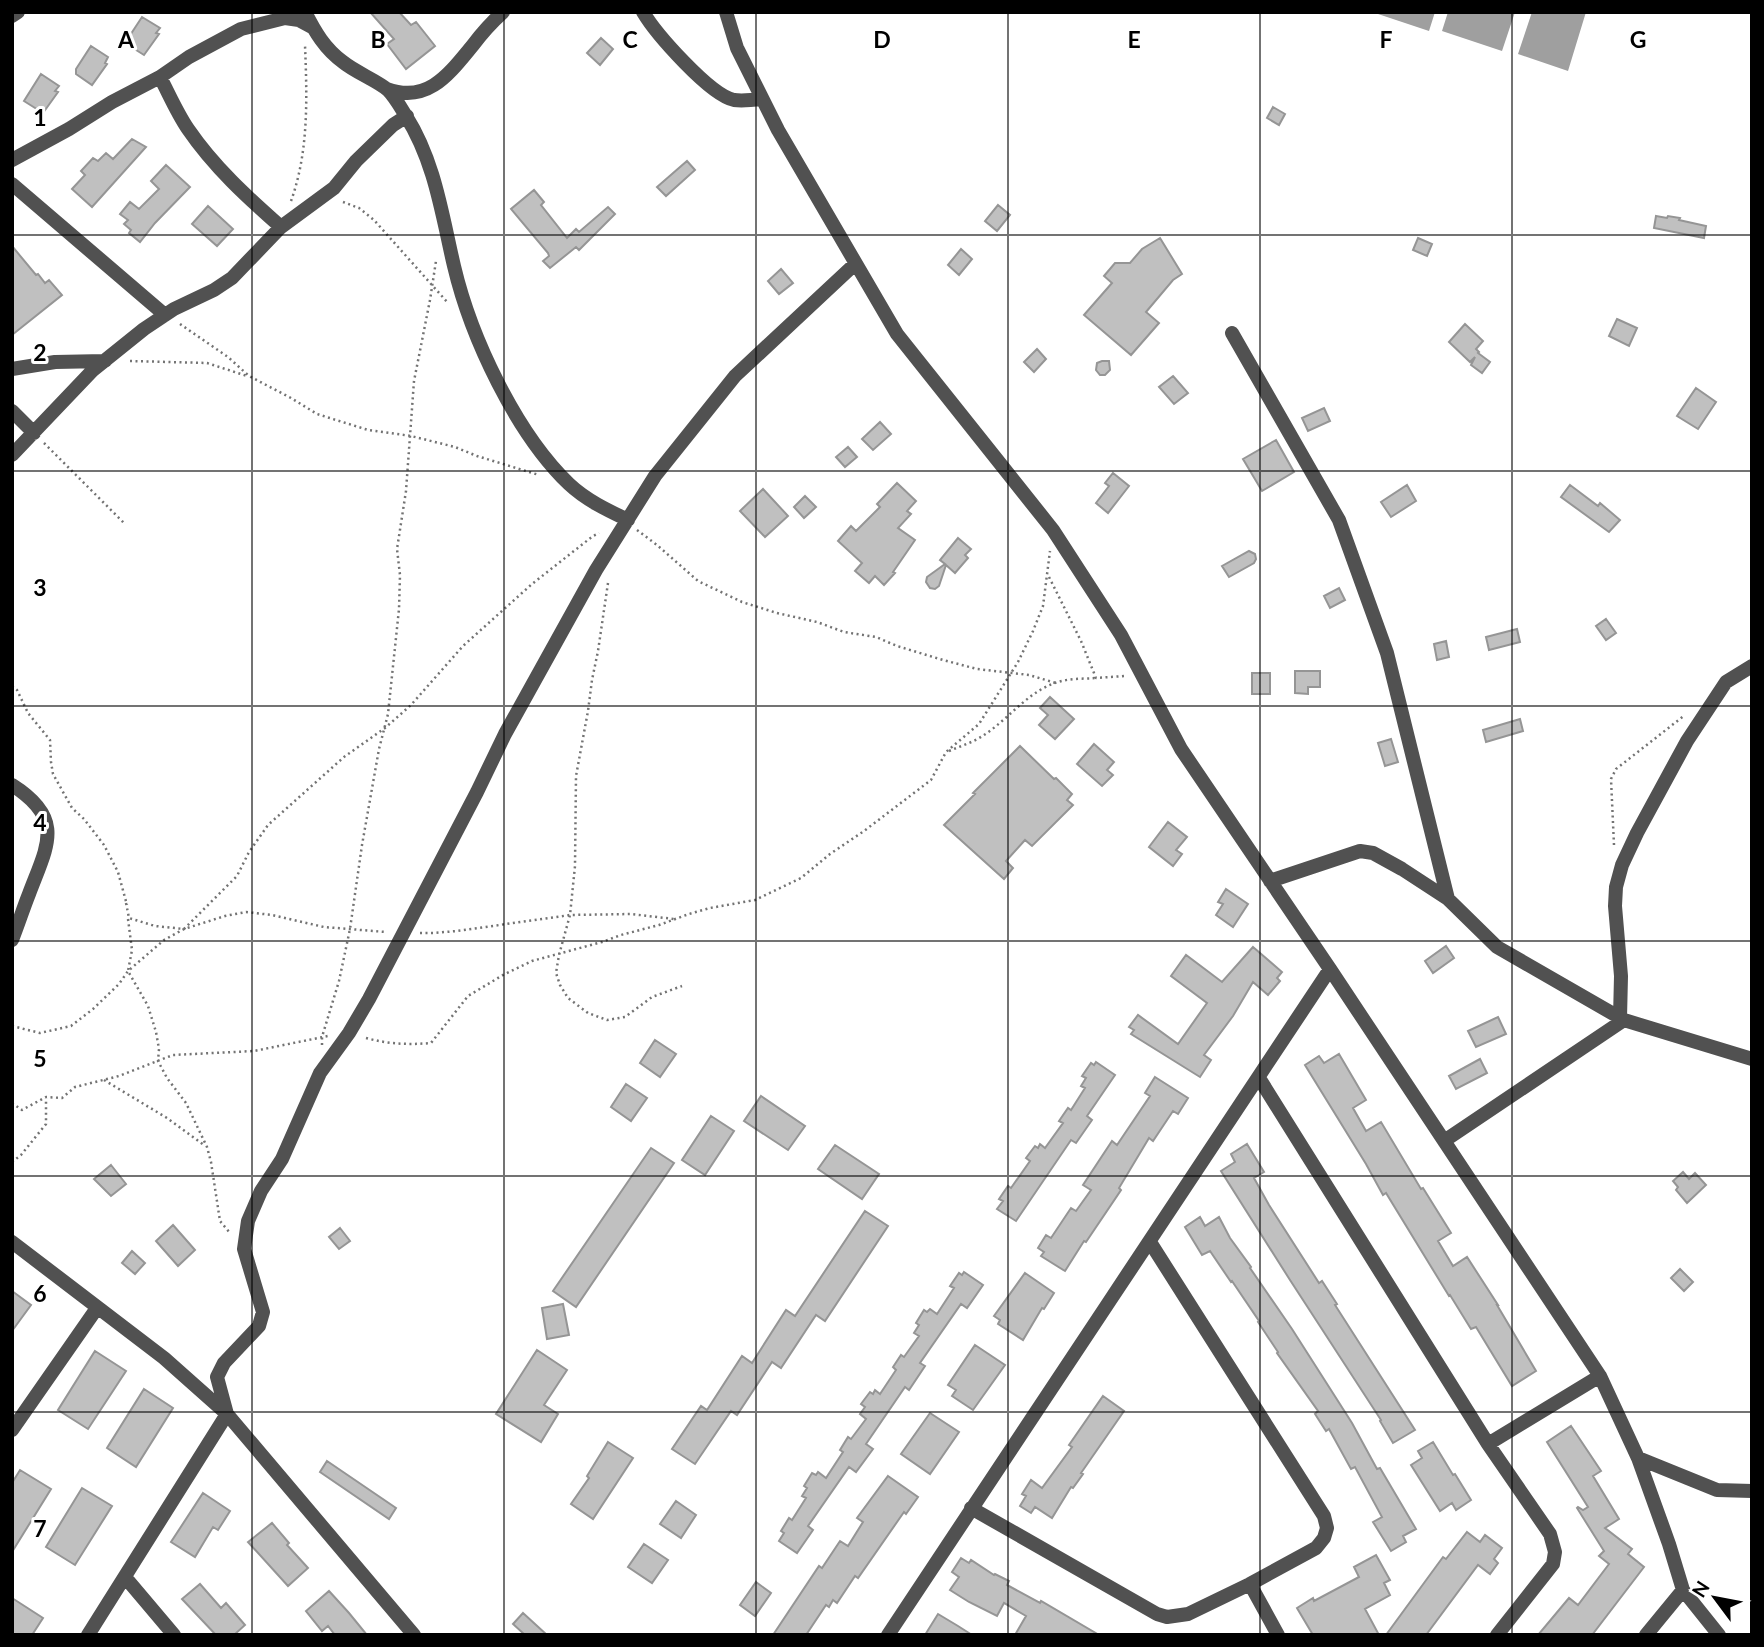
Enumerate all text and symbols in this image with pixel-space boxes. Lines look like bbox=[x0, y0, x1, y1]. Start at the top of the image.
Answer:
text: A bbox=[117, 25, 135, 53]
text: B bbox=[370, 25, 386, 53]
text: C bbox=[622, 25, 638, 53]
text: D bbox=[873, 25, 891, 53]
text: E bbox=[1127, 25, 1141, 53]
text: F bbox=[1379, 25, 1393, 53]
text: G bbox=[1630, 25, 1646, 53]
text: 1 bbox=[33, 103, 47, 131]
text: 2 bbox=[33, 338, 47, 366]
text: 3 bbox=[33, 573, 47, 601]
text: 4 bbox=[33, 808, 47, 836]
text: 5 bbox=[33, 1044, 47, 1072]
text: 6 bbox=[33, 1279, 47, 1307]
text: 7 bbox=[33, 1514, 47, 1542]
north arrow bbox=[1680, 1563, 1750, 1633]
text: N bbox=[1687, 1576, 1714, 1601]

